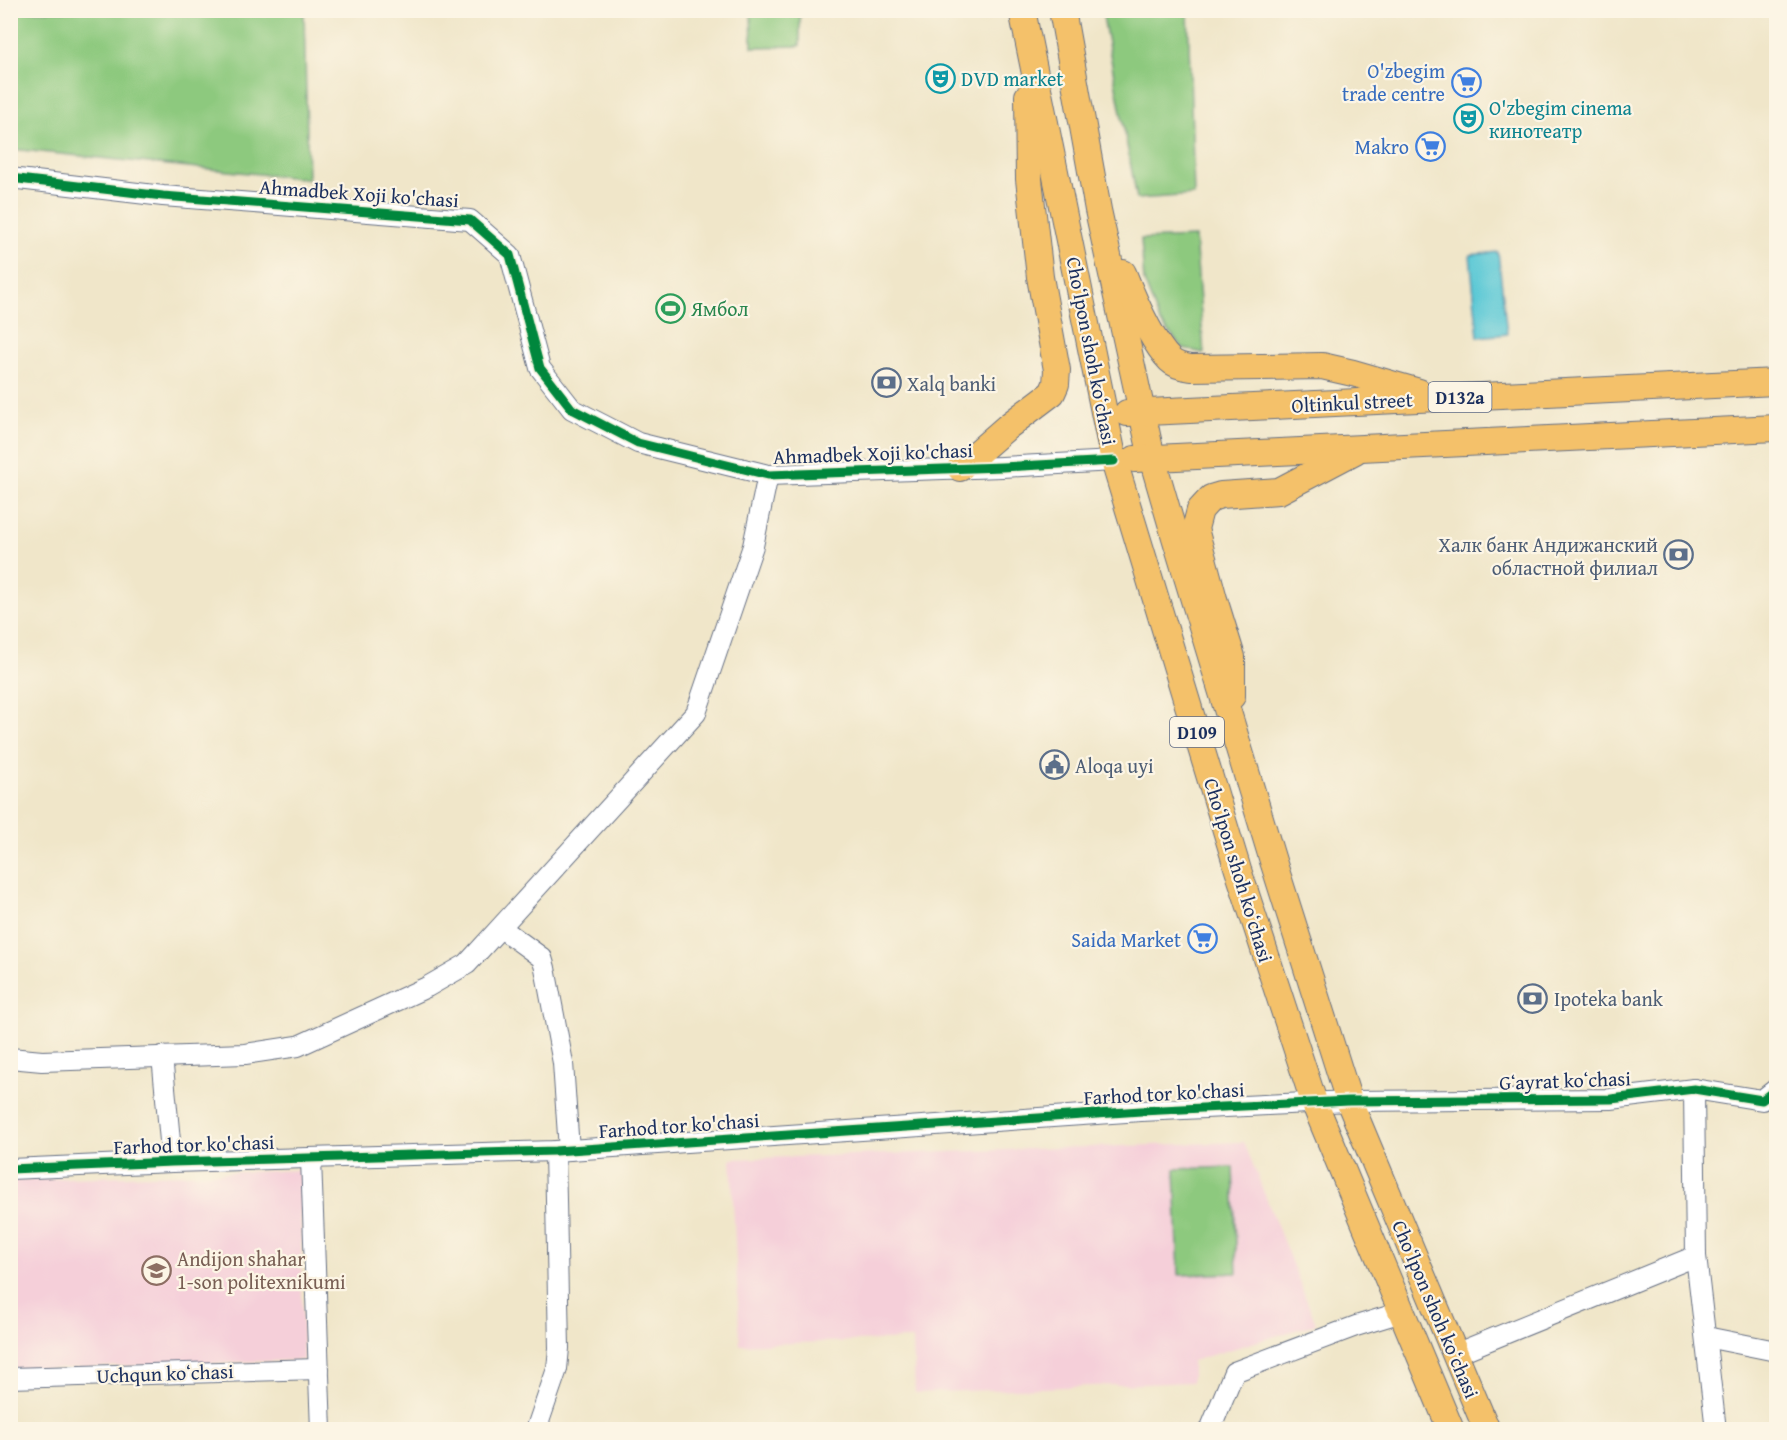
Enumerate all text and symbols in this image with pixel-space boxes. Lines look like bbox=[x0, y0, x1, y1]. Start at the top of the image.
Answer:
place label: O'zbegim trade centre bbox=[1342, 56, 1446, 108]
theatre icon: DVD market bbox=[924, 62, 956, 94]
place label: DVD market bbox=[961, 64, 1063, 93]
supermarket icon: O'zbegim trade centre bbox=[1450, 66, 1482, 98]
place label: O'zbegim cinema кинотеатр bbox=[1489, 93, 1633, 145]
theatre icon: O'zbegim cinema кинотеатр bbox=[1452, 103, 1484, 135]
supermarket icon: Makro bbox=[1414, 130, 1446, 162]
place label: Makro bbox=[1355, 132, 1409, 161]
street label: Ahmadbek Xoji ko'chasi bbox=[258, 172, 460, 214]
street label: Choʻlpon shoh koʻchasi bbox=[1060, 254, 1125, 448]
sports icon: Ямбол bbox=[654, 292, 686, 324]
place label: Ямбол bbox=[690, 294, 748, 323]
bank icon: Xalq banki bbox=[870, 367, 902, 399]
place label: Xalq banki bbox=[907, 369, 997, 398]
road number: D132a bbox=[1428, 382, 1492, 412]
street label: Oltinkul street bbox=[1291, 384, 1413, 420]
street label: Ahmadbek Xoji ko'chasi bbox=[773, 435, 974, 471]
place label: Халк банк Андижанский областной филиал bbox=[1439, 530, 1658, 582]
bank icon: Халк банк Андижанский областной филиал bbox=[1663, 539, 1695, 571]
road number: D109 bbox=[1170, 717, 1224, 747]
public building icon: Aloqa uyi bbox=[1038, 749, 1070, 781]
place label: Aloqa uyi bbox=[1075, 751, 1154, 780]
street label: Choʻlpon shoh koʻchasi bbox=[1197, 774, 1281, 966]
supermarket icon: Saida Market bbox=[1186, 923, 1218, 955]
place label: Saida Market bbox=[1071, 925, 1181, 954]
bank icon: Ipoteka bank bbox=[1517, 982, 1549, 1014]
place label: Ipoteka bank bbox=[1554, 984, 1664, 1013]
street label: Gʻayrat koʻchasi bbox=[1499, 1063, 1632, 1097]
street label: Farhod tor ko'chasi bbox=[1083, 1074, 1246, 1112]
street label: Farhod tor ko'chasi bbox=[598, 1105, 761, 1145]
street label: Farhod tor ko'chasi bbox=[113, 1127, 275, 1161]
street label: Choʻlpon shoh koʻchasi bbox=[1385, 1215, 1487, 1403]
place label: Andijon shahar 1-son politexnikumi bbox=[177, 1244, 346, 1296]
school or university icon: Andijon shahar 1-son politexnikumi bbox=[140, 1254, 172, 1286]
street label: Uchqun koʻchasi bbox=[96, 1356, 234, 1390]

